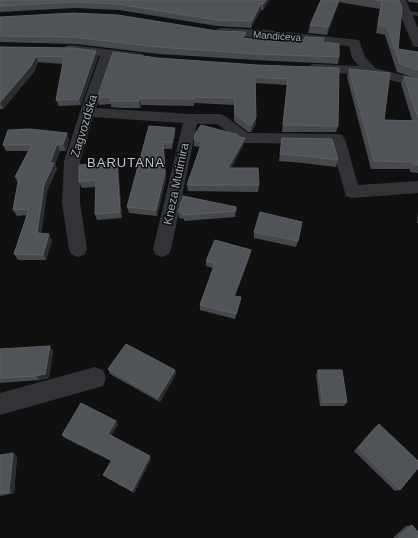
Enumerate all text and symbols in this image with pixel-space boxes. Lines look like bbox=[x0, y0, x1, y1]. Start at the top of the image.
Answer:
street label: Mandićeva bbox=[252, 29, 302, 43]
street label: Zagvozdska bbox=[68, 93, 100, 159]
street label: Kneza Mutimira bbox=[160, 141, 192, 226]
district label: BARUTANA bbox=[87, 155, 165, 170]

